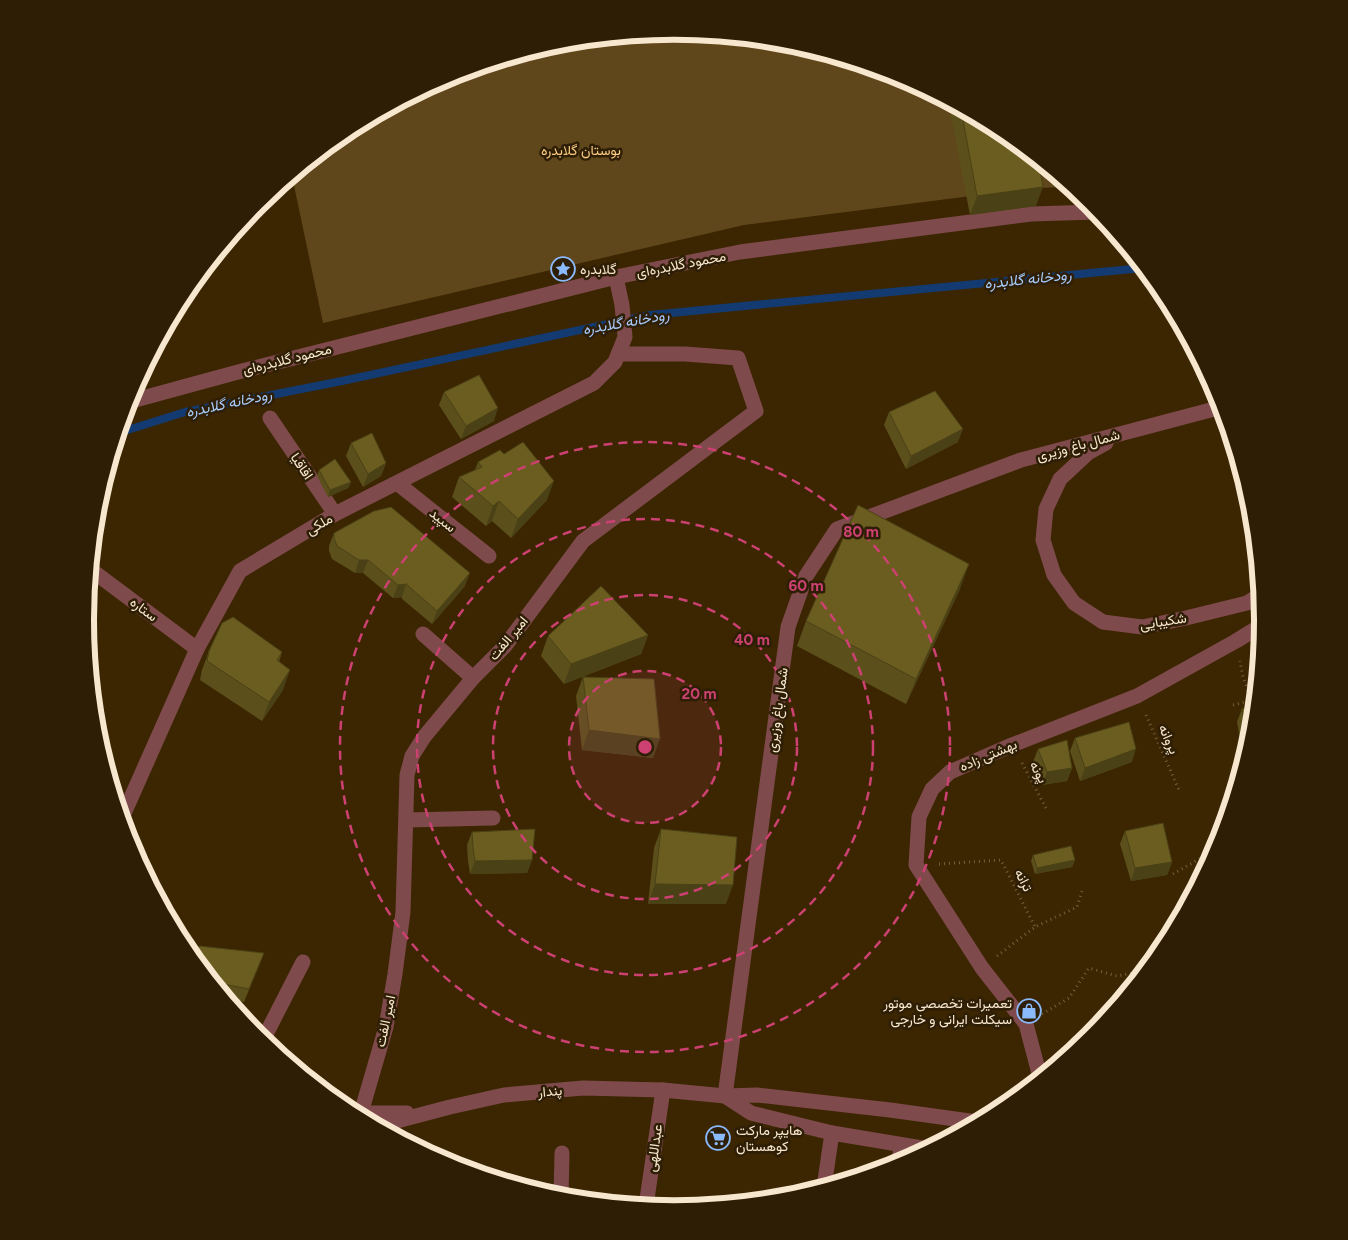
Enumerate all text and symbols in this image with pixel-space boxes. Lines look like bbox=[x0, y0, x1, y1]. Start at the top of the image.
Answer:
park label: بوستان گلابدره bbox=[541, 142, 621, 159]
street label: محمود گلابدره‌ای bbox=[635, 247, 727, 282]
place icon: گلابدره bbox=[550, 256, 576, 282]
place label: گلابدره bbox=[580, 261, 616, 278]
water label: رودخانه گلابدره bbox=[984, 265, 1072, 293]
water label: رودخانه گلابدره bbox=[581, 306, 671, 338]
street label: محمود گلابدره‌ای bbox=[241, 340, 333, 379]
water label: رودخانه گلابدره bbox=[184, 385, 274, 421]
street label: شمال باغ وزیری bbox=[1035, 426, 1122, 467]
street label: اقاقیا bbox=[287, 450, 317, 483]
street label: سپید bbox=[425, 505, 459, 537]
street label: ملکی bbox=[303, 510, 336, 539]
text: 80 m bbox=[843, 523, 879, 541]
text: 60 m bbox=[788, 577, 824, 595]
street label: ستاره bbox=[126, 593, 161, 625]
street label: شکیبایی bbox=[1138, 609, 1188, 634]
street label: امیر الفت bbox=[485, 613, 532, 664]
text: 40 m bbox=[734, 631, 770, 649]
street label: شمال باغ وزیری bbox=[763, 667, 794, 754]
text: 20 m bbox=[681, 685, 717, 703]
street label: پروانه bbox=[1154, 722, 1183, 757]
street label: بهشتی زاده bbox=[957, 736, 1019, 775]
centre of rings bbox=[636, 738, 654, 756]
street label: پونه bbox=[1025, 758, 1051, 787]
street label: ترانه bbox=[1011, 866, 1036, 894]
street label: امیر الفت bbox=[372, 994, 399, 1048]
place label: تعمیرات تخصصی موتور سیکلت ایرانی و خارجی bbox=[882, 995, 1012, 1028]
shop icon: تعمیرات تخصصی موتور سیکلت ایرانی و خارجی bbox=[1016, 998, 1042, 1024]
street label: پندار bbox=[536, 1082, 563, 1102]
place label: هایپر مارکت کوهستان bbox=[736, 1122, 803, 1155]
street label: عبداللهی bbox=[643, 1123, 666, 1173]
supermarket icon: هایپر مارکت کوهستان bbox=[705, 1125, 731, 1151]

